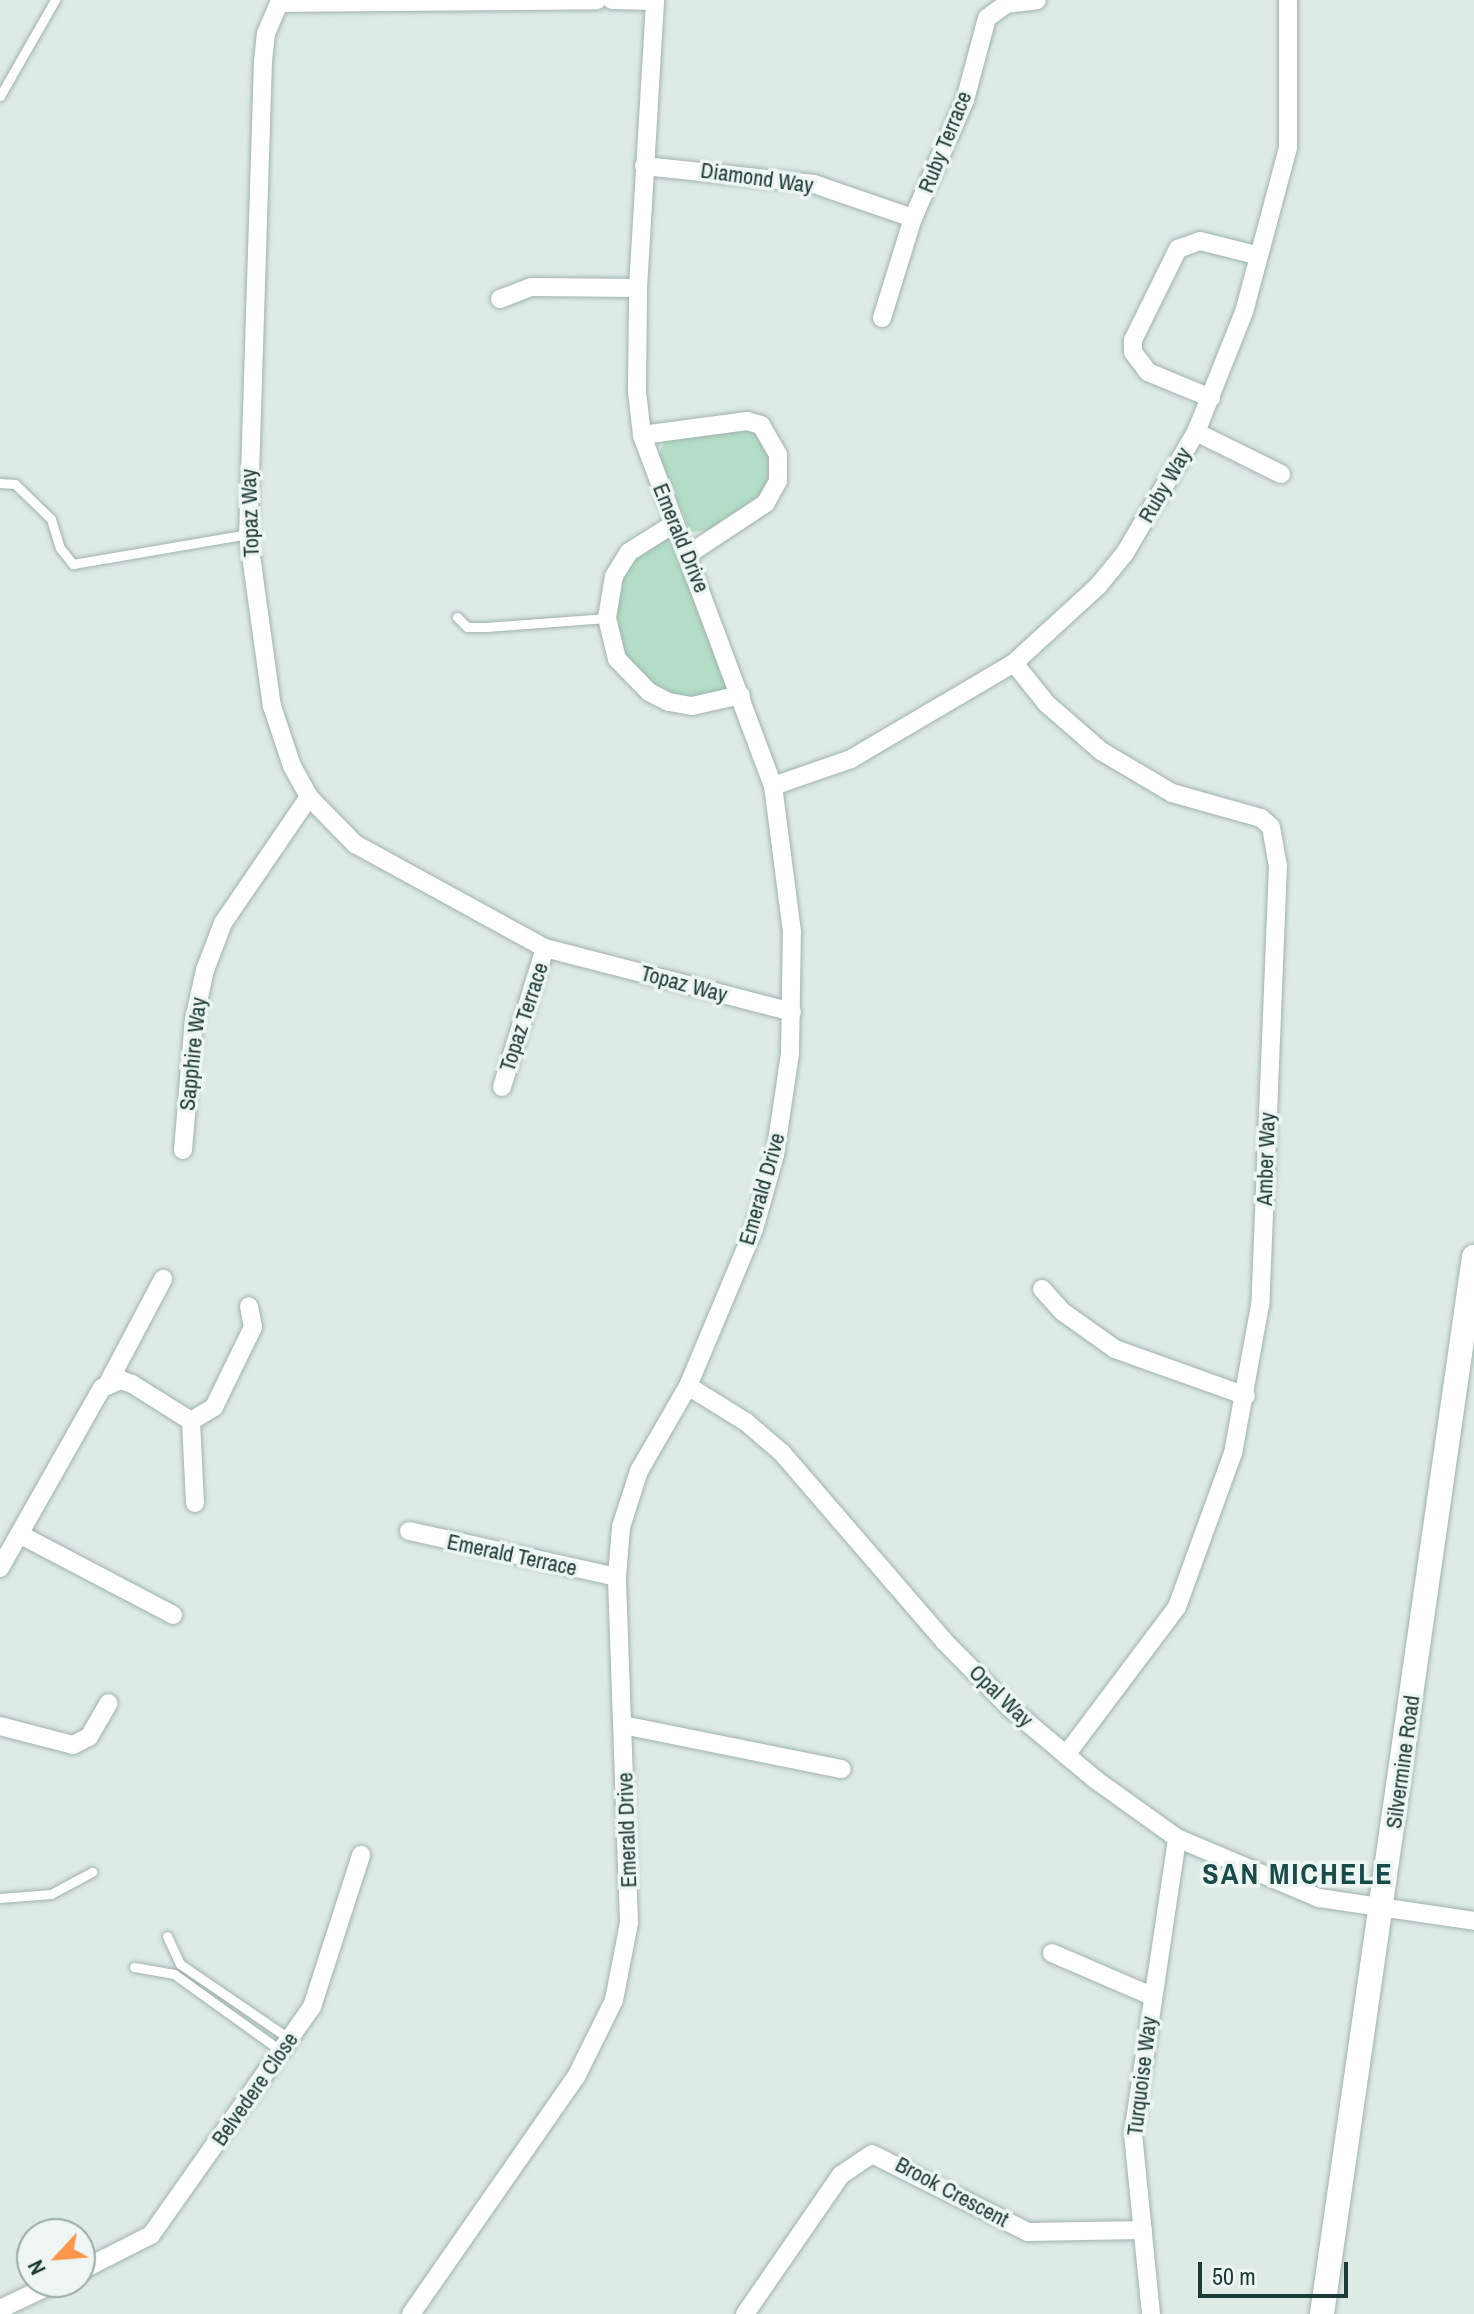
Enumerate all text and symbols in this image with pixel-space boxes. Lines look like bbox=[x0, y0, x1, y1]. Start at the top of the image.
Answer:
street label: Ruby Terrace bbox=[913, 87, 977, 197]
street label: Diamond Way bbox=[699, 157, 815, 199]
street label: Ruby Way bbox=[1133, 443, 1197, 527]
street label: Topaz Way bbox=[235, 468, 265, 558]
street label: Emerald Drive bbox=[647, 480, 715, 596]
street label: Topaz Terrace bbox=[494, 959, 554, 1075]
street label: Topaz Way bbox=[638, 960, 730, 1008]
street label: Sapphire Way bbox=[174, 996, 212, 1112]
street label: Amber Way bbox=[1251, 1112, 1281, 1206]
street label: Emerald Drive bbox=[733, 1130, 791, 1248]
street label: Emerald Terrace bbox=[445, 1528, 579, 1582]
street label: Opal Way bbox=[964, 1659, 1038, 1733]
street label: Silvermine Road bbox=[1381, 1694, 1425, 1830]
street label: Emerald Drive bbox=[612, 1772, 642, 1888]
district label: SAN MICHELE bbox=[1202, 1855, 1394, 1891]
street label: Turquoise Way bbox=[1122, 2015, 1162, 2137]
street label: Belvedere Close bbox=[206, 2027, 304, 2151]
street label: Brook Crescent bbox=[891, 2151, 1013, 2233]
north arrow bbox=[16, 2218, 96, 2298]
scale bar bbox=[1202, 2246, 1352, 2296]
text: N bbox=[20, 2255, 53, 2280]
text: 50 m bbox=[1212, 2260, 1256, 2292]

